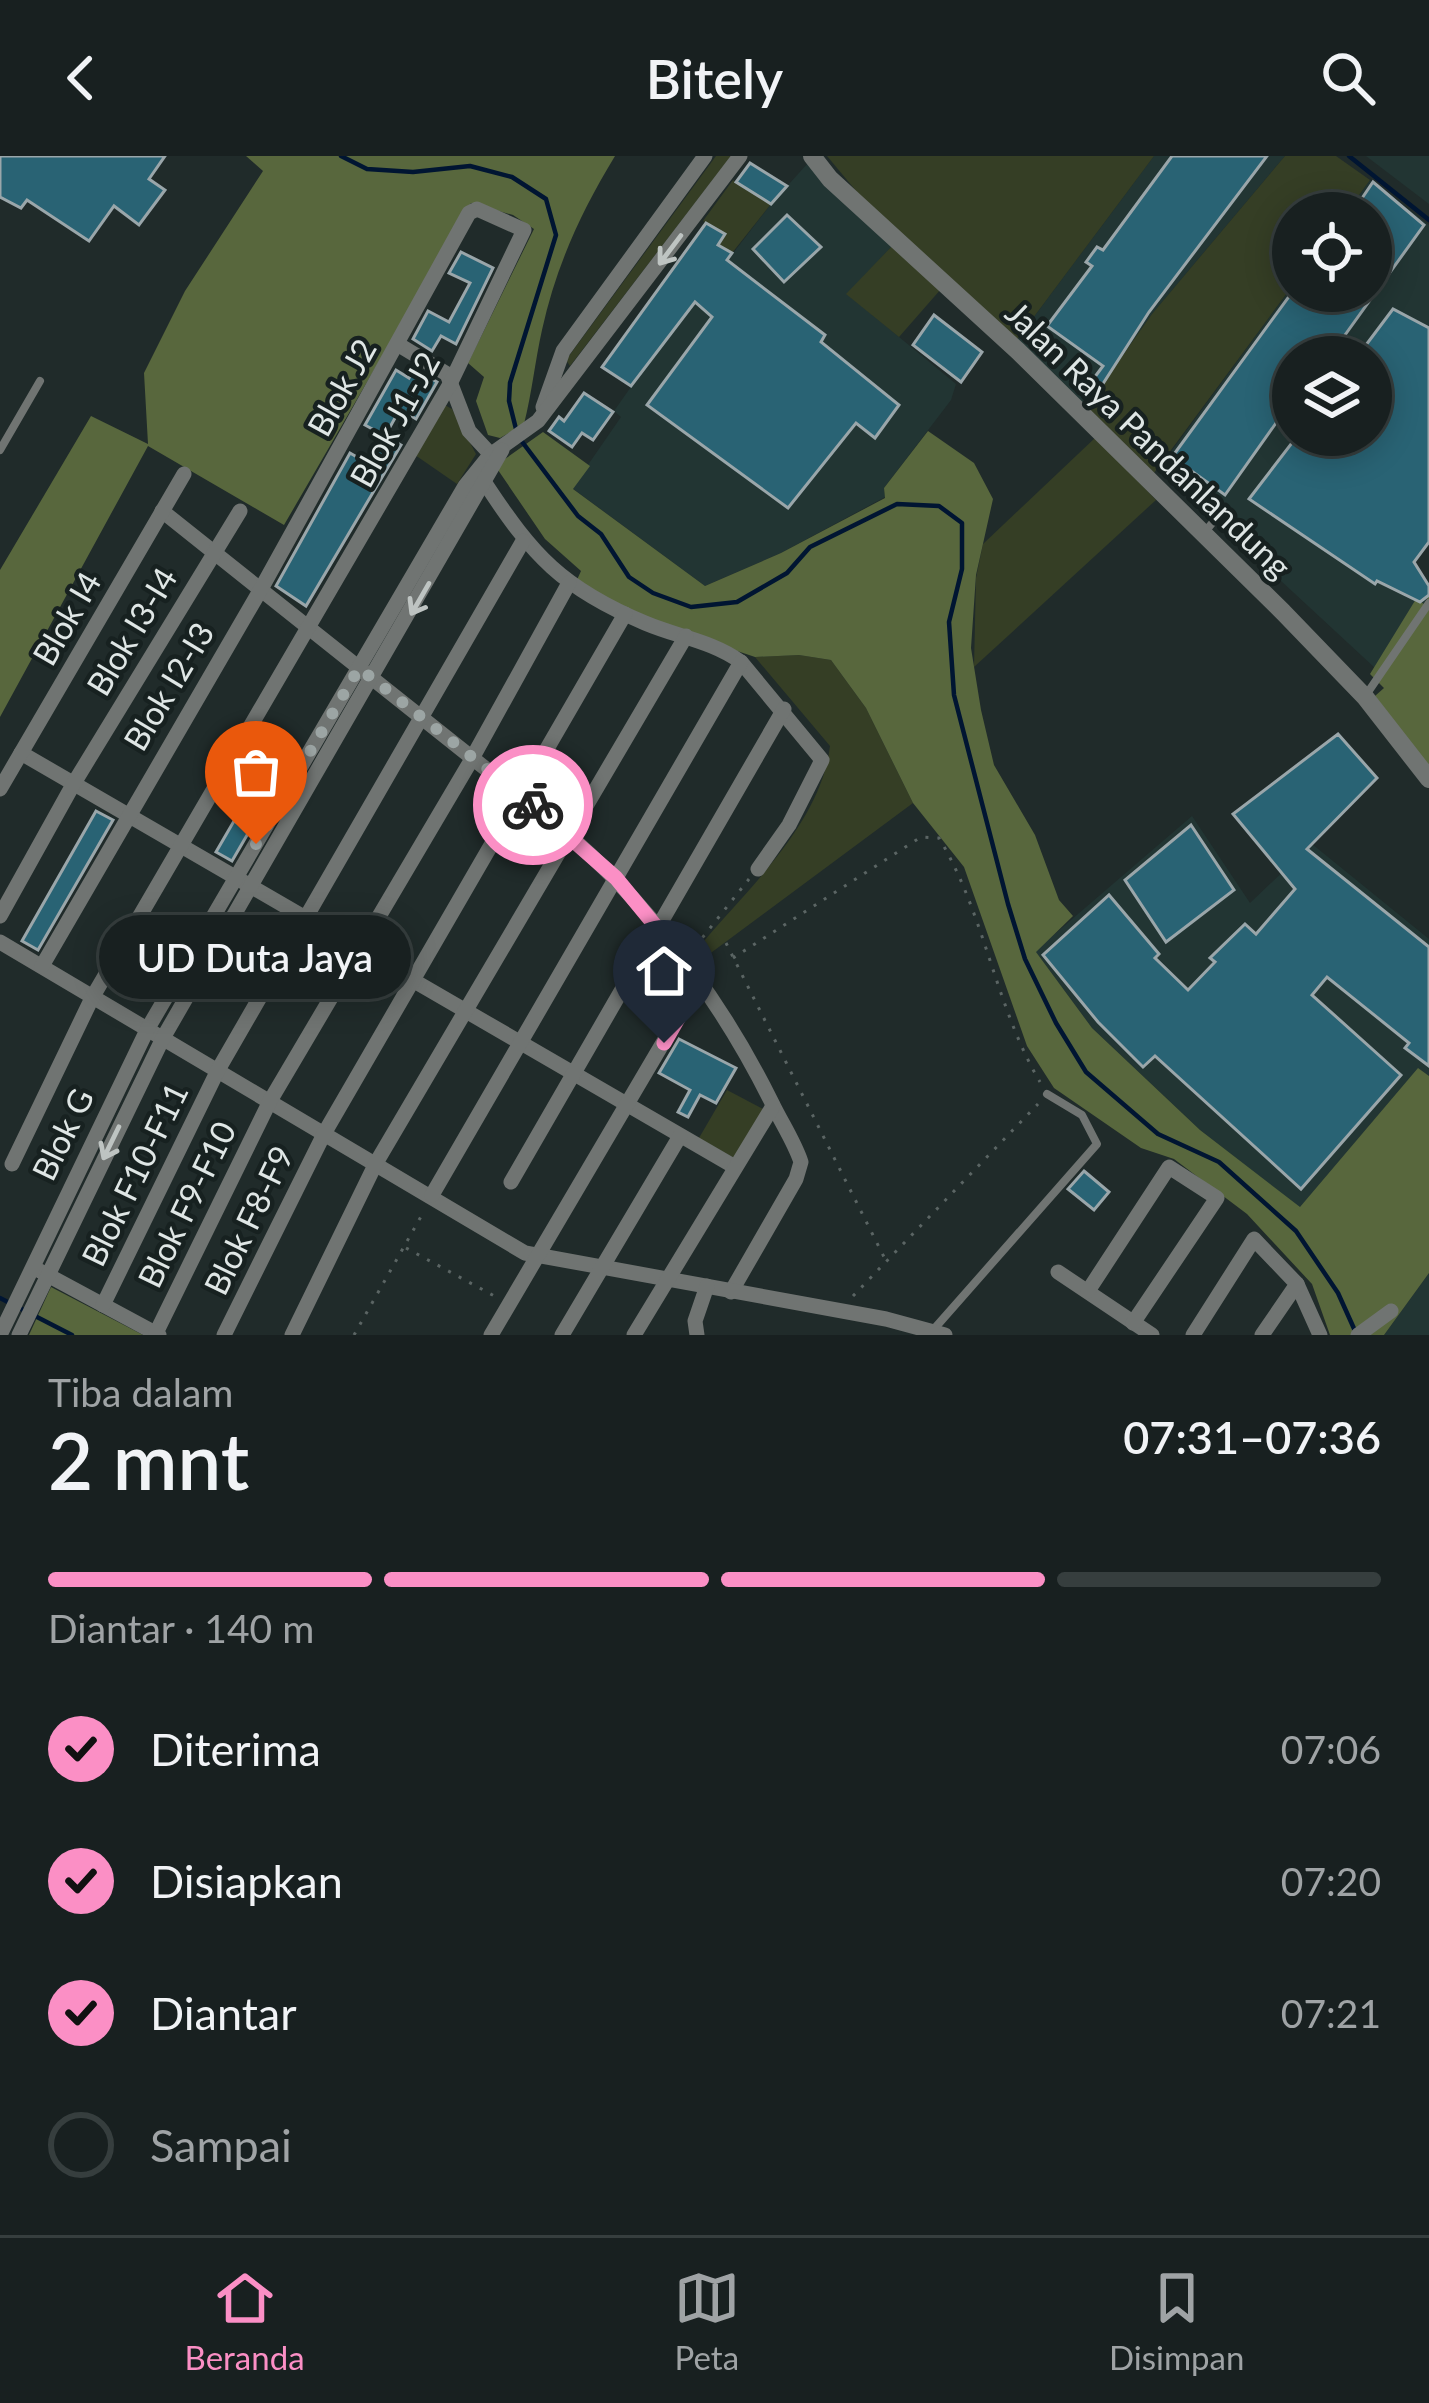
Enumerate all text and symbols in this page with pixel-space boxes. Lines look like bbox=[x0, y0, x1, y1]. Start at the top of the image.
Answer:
icon: back bbox=[48, 45, 114, 111]
icon: search bbox=[1315, 45, 1381, 111]
text: Bitely bbox=[646, 46, 783, 111]
map controls bbox=[1272, 192, 1392, 456]
button: locate bbox=[1272, 192, 1392, 312]
one-way arrow bbox=[657, 233, 683, 265]
street label: Jalan Raya Pandanlandung bbox=[998, 292, 1300, 586]
street label: Blok J2 bbox=[298, 331, 384, 443]
button: layers bbox=[1272, 336, 1392, 456]
street label: Blok J1-J2 bbox=[341, 344, 447, 494]
street label: Blok I3-I4 bbox=[77, 560, 185, 702]
street label: Blok I4 bbox=[23, 564, 109, 672]
one-way arrow bbox=[407, 580, 431, 615]
street label: Blok I2-I3 bbox=[114, 615, 222, 757]
pin bbox=[205, 721, 307, 844]
icon: bag bbox=[223, 739, 289, 805]
courier bbox=[473, 745, 593, 865]
icon: bike bbox=[500, 772, 566, 838]
callout: UD Duta Jaya bbox=[100, 916, 412, 1000]
pin bbox=[613, 920, 715, 1043]
text: UD Duta Jaya bbox=[137, 934, 373, 980]
icon: home bbox=[631, 938, 697, 1004]
street label: Blok F10-F11 bbox=[72, 1076, 196, 1272]
street label: Blok G bbox=[23, 1082, 101, 1186]
street label: Blok F9-F10 bbox=[129, 1114, 243, 1294]
one-way arrow bbox=[99, 1125, 122, 1160]
street label: Blok F8-F9 bbox=[195, 1139, 301, 1301]
text: Tiba dalam bbox=[48, 1369, 233, 1415]
text: 07:31–07:36 bbox=[1123, 1410, 1381, 1464]
text: 2 mnt bbox=[48, 1413, 249, 1507]
text: Diantar · 140 m bbox=[48, 1605, 314, 1651]
icon: check bbox=[48, 1716, 114, 1782]
text: Diterima bbox=[150, 1722, 321, 1776]
text: 07:06 bbox=[1281, 1726, 1381, 1772]
icon: check bbox=[48, 1848, 114, 1914]
text: Disiapkan bbox=[150, 1854, 343, 1908]
text: 07:20 bbox=[1281, 1858, 1381, 1904]
icon: check bbox=[48, 1980, 114, 2046]
text: Diantar bbox=[150, 1986, 297, 2040]
text: 07:21 bbox=[1281, 1990, 1381, 2036]
text: Sampai bbox=[150, 2118, 292, 2172]
tab: Beranda bbox=[185, 2265, 305, 2377]
tab: Peta bbox=[674, 2265, 740, 2377]
tab: Disimpan bbox=[1109, 2265, 1244, 2377]

